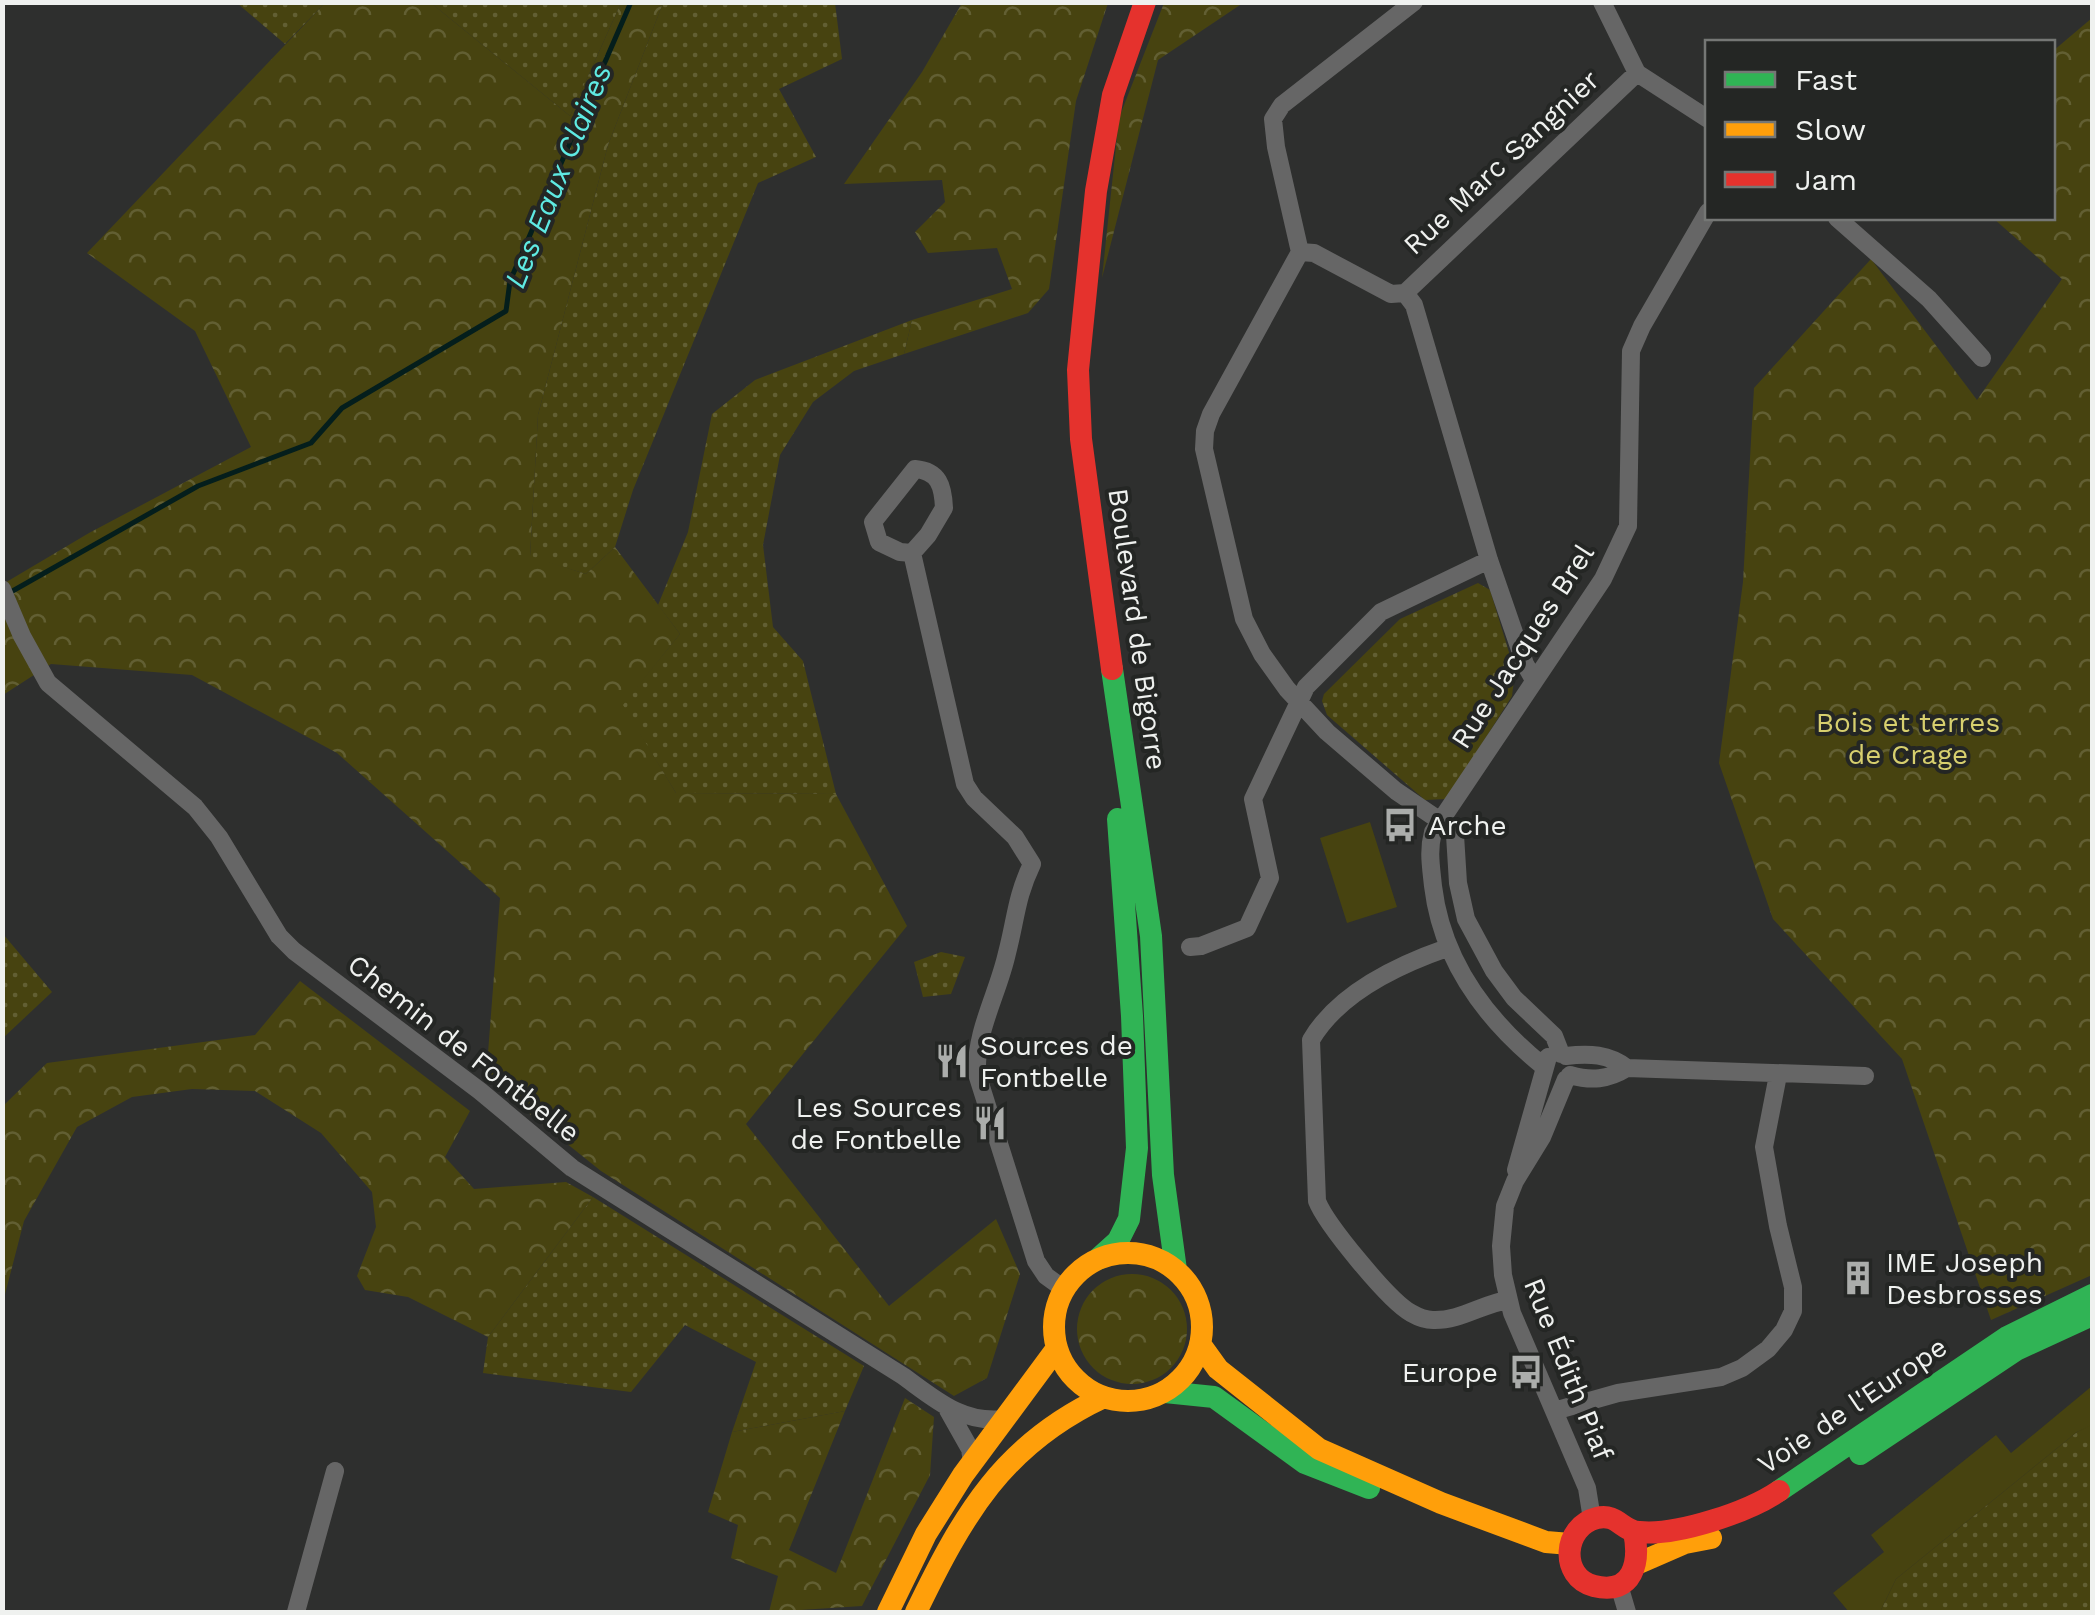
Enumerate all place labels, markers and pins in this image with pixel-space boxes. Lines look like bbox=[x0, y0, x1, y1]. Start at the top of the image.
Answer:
bus stop icon: Arche bbox=[1381, 806, 1419, 844]
place label: Arche bbox=[1428, 809, 1507, 842]
place label: Sources de Fontbelle bbox=[980, 1029, 1133, 1094]
restaurant icon: Sources de Fontbelle bbox=[933, 1042, 971, 1080]
place label: Les Sources de Fontbelle bbox=[791, 1091, 962, 1156]
restaurant icon: Les Sources de Fontbelle bbox=[971, 1104, 1009, 1142]
place label: IME Joseph Desbrosses bbox=[1886, 1246, 2043, 1311]
building icon: IME Joseph Desbrosses bbox=[1839, 1259, 1877, 1297]
bus stop icon: Europe bbox=[1507, 1353, 1545, 1391]
place label: Europe bbox=[1402, 1356, 1498, 1389]

